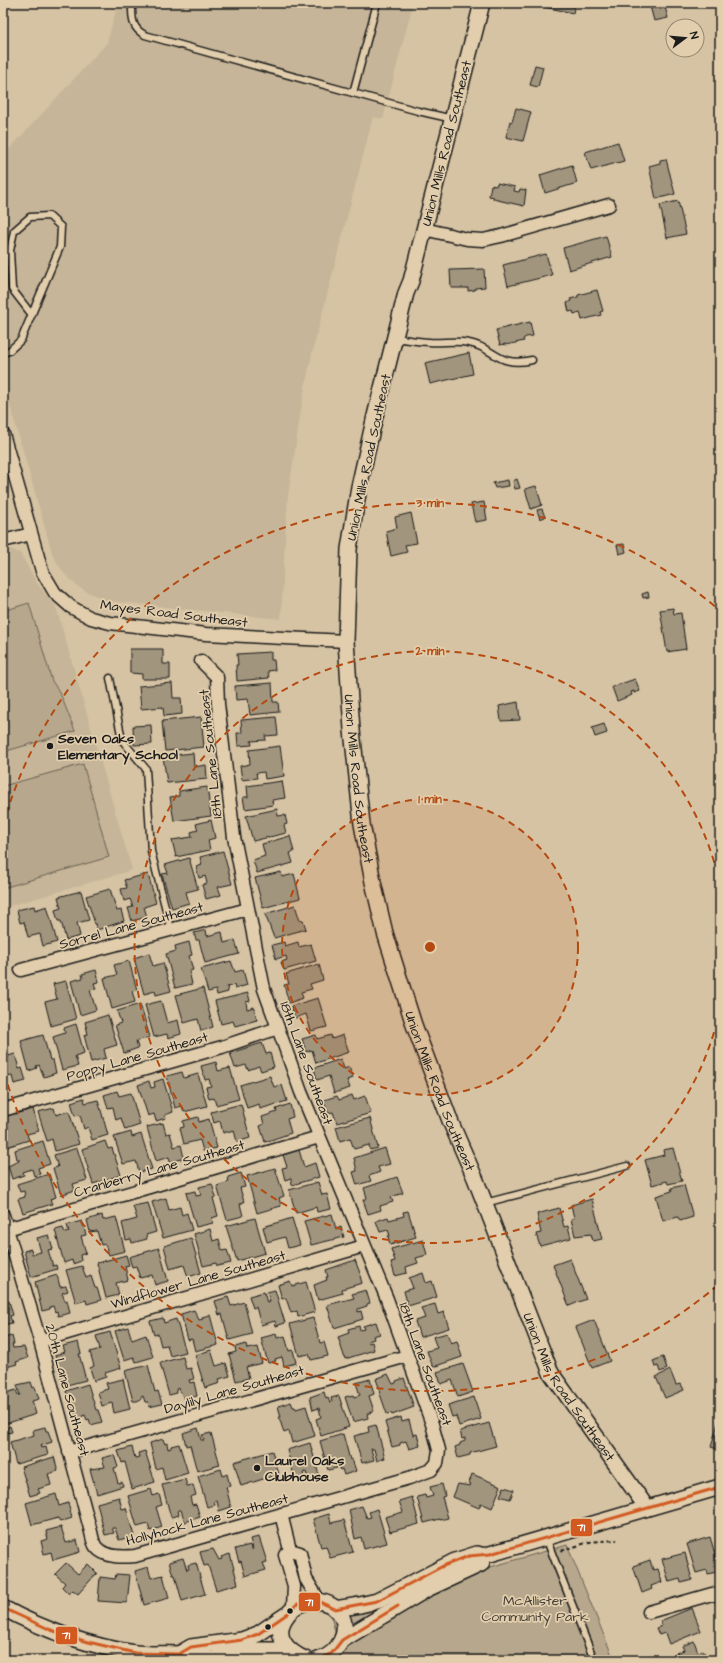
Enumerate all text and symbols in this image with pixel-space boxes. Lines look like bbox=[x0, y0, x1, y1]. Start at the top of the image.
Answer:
north arrow bbox=[665, 18, 705, 58]
text: N bbox=[686, 30, 702, 41]
street label: Union Mills Road Southeast bbox=[417, 58, 477, 228]
street label: Union Mills Road Southeast bbox=[342, 372, 396, 542]
text: 3 min bbox=[415, 495, 444, 512]
street label: Mayes Road Southeast bbox=[99, 595, 249, 633]
text: 2 min bbox=[415, 643, 444, 660]
street label: 18th Lane Southeast bbox=[194, 688, 228, 820]
street label: Union Mills Road Southeast bbox=[339, 694, 378, 866]
place label: Seven Oaks Elementary School bbox=[57, 729, 179, 765]
marker: Seven Oaks Elementary School bbox=[45, 741, 55, 751]
text: 1 min bbox=[418, 791, 442, 808]
street label: Sorrel Lane Southeast bbox=[57, 897, 206, 955]
centre of rings bbox=[423, 940, 437, 954]
street label: 18th Lane Southeast bbox=[274, 999, 338, 1128]
street label: Union Mills Road Southeast bbox=[399, 1009, 480, 1175]
street label: Poppy Lane Southeast bbox=[64, 1027, 211, 1087]
street label: Cranberry Lane Southeast bbox=[72, 1135, 247, 1203]
street label: Windflower Lane Southeast bbox=[109, 1245, 288, 1315]
street label: 18th Lane Southeast bbox=[393, 1300, 457, 1429]
street label: Union Mills Road Southeast bbox=[517, 1310, 620, 1466]
street label: 20th Lane Southeast bbox=[40, 1322, 94, 1459]
street label: Daylily Lane Southeast bbox=[162, 1360, 307, 1420]
place label: Laurel Oaks Clubhouse bbox=[265, 1451, 344, 1487]
marker: Laurel Oaks Clubhouse bbox=[252, 1463, 262, 1473]
street label: Hollyhock Lane Southeast bbox=[124, 1489, 291, 1551]
line badge: 71 bbox=[570, 1518, 593, 1537]
text: 71 bbox=[576, 1520, 586, 1535]
park label: McAllister Community Park bbox=[481, 1591, 589, 1627]
line badge: 71 bbox=[298, 1592, 321, 1612]
text: 71 bbox=[304, 1595, 314, 1610]
unlabelled marker bbox=[285, 1606, 295, 1616]
unlabelled marker bbox=[263, 1622, 273, 1632]
line badge: 71 bbox=[55, 1626, 78, 1645]
text: 71 bbox=[61, 1628, 71, 1643]

